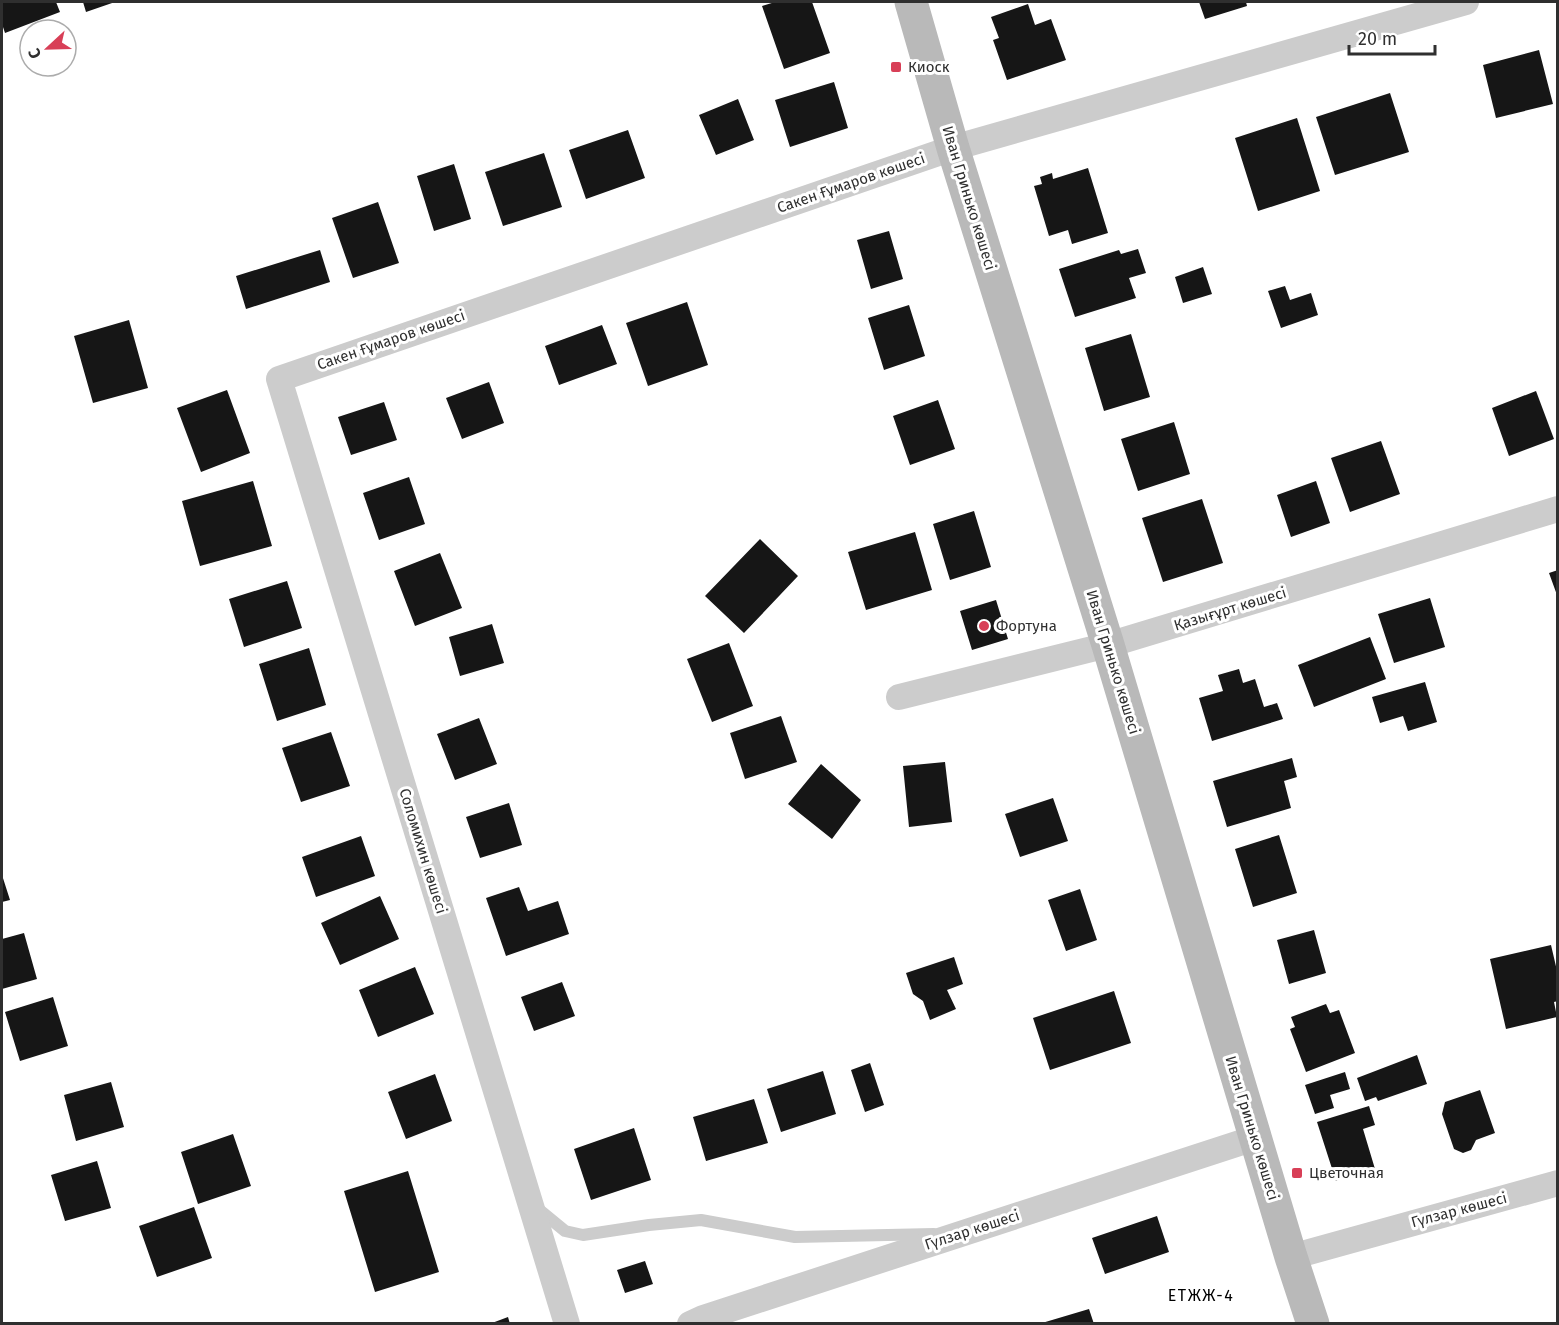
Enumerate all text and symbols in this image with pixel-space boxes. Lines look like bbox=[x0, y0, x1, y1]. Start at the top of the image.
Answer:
north arrow bbox=[18, 18, 78, 78]
scale bar bbox=[1349, 18, 1434, 56]
text: 20 m bbox=[1358, 28, 1397, 50]
text: С bbox=[24, 45, 45, 61]
place label: Киоск bbox=[908, 58, 950, 76]
marker: Киоск bbox=[889, 60, 903, 74]
street label: Иван Гринько көшесі bbox=[938, 124, 1000, 272]
street label: Сакен Ғұмаров көшесі bbox=[775, 149, 927, 217]
street label: Сакен Ғұмаров көшесі bbox=[315, 306, 467, 374]
street label: Қазығұрт көшесі bbox=[1172, 583, 1288, 635]
street label: Иван Гринько көшесі bbox=[1082, 588, 1144, 736]
place label: Фортуна bbox=[996, 617, 1057, 635]
marker: Фортуна bbox=[977, 619, 991, 633]
street label: Соломихин көшесі bbox=[395, 786, 451, 916]
street label: Иван Гринько көшесі bbox=[1221, 1054, 1283, 1202]
place label: Цветочная bbox=[1309, 1164, 1384, 1182]
marker: Цветочная bbox=[1290, 1166, 1304, 1180]
street label: Гүлзар көшесі bbox=[1409, 1189, 1509, 1231]
street label: Гүлзар көшесі bbox=[922, 1206, 1022, 1254]
district label: ЕТЖЖ-4 bbox=[1168, 1286, 1234, 1305]

